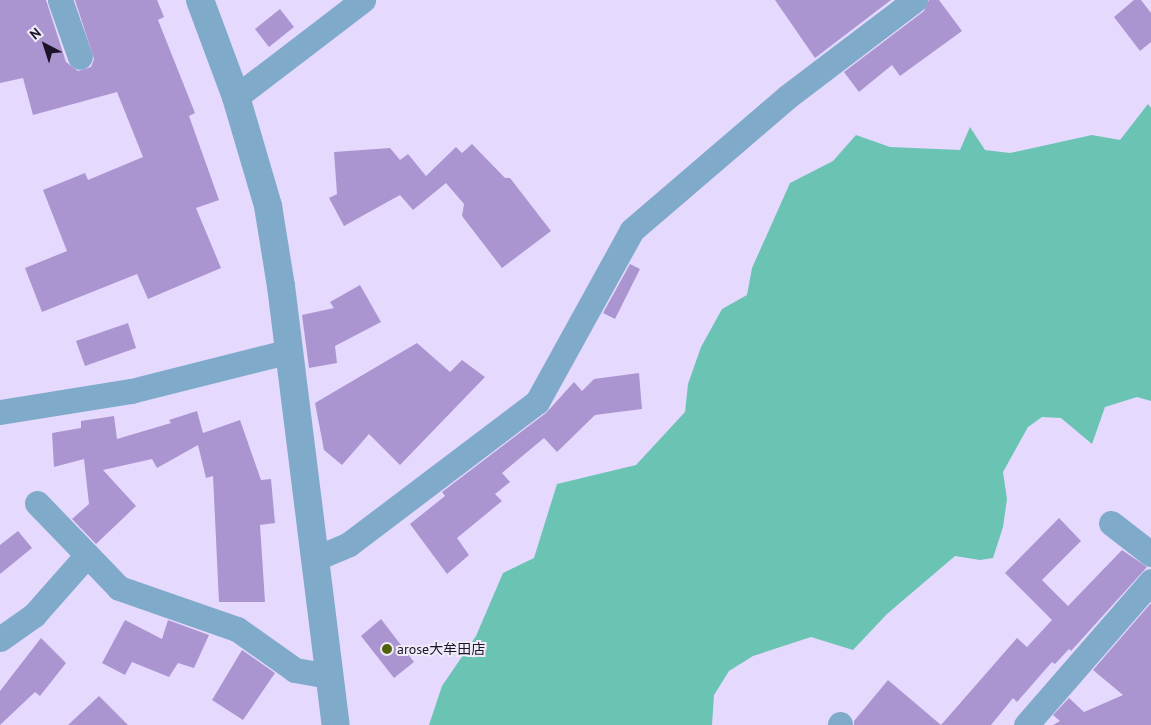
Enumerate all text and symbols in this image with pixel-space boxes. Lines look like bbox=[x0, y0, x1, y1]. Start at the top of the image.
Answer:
north arrow bbox=[20, 20, 70, 70]
text: N bbox=[26, 24, 45, 43]
place label: arose大牟田店 bbox=[397, 641, 485, 657]
marker: arose大牟田店 bbox=[381, 643, 393, 655]

